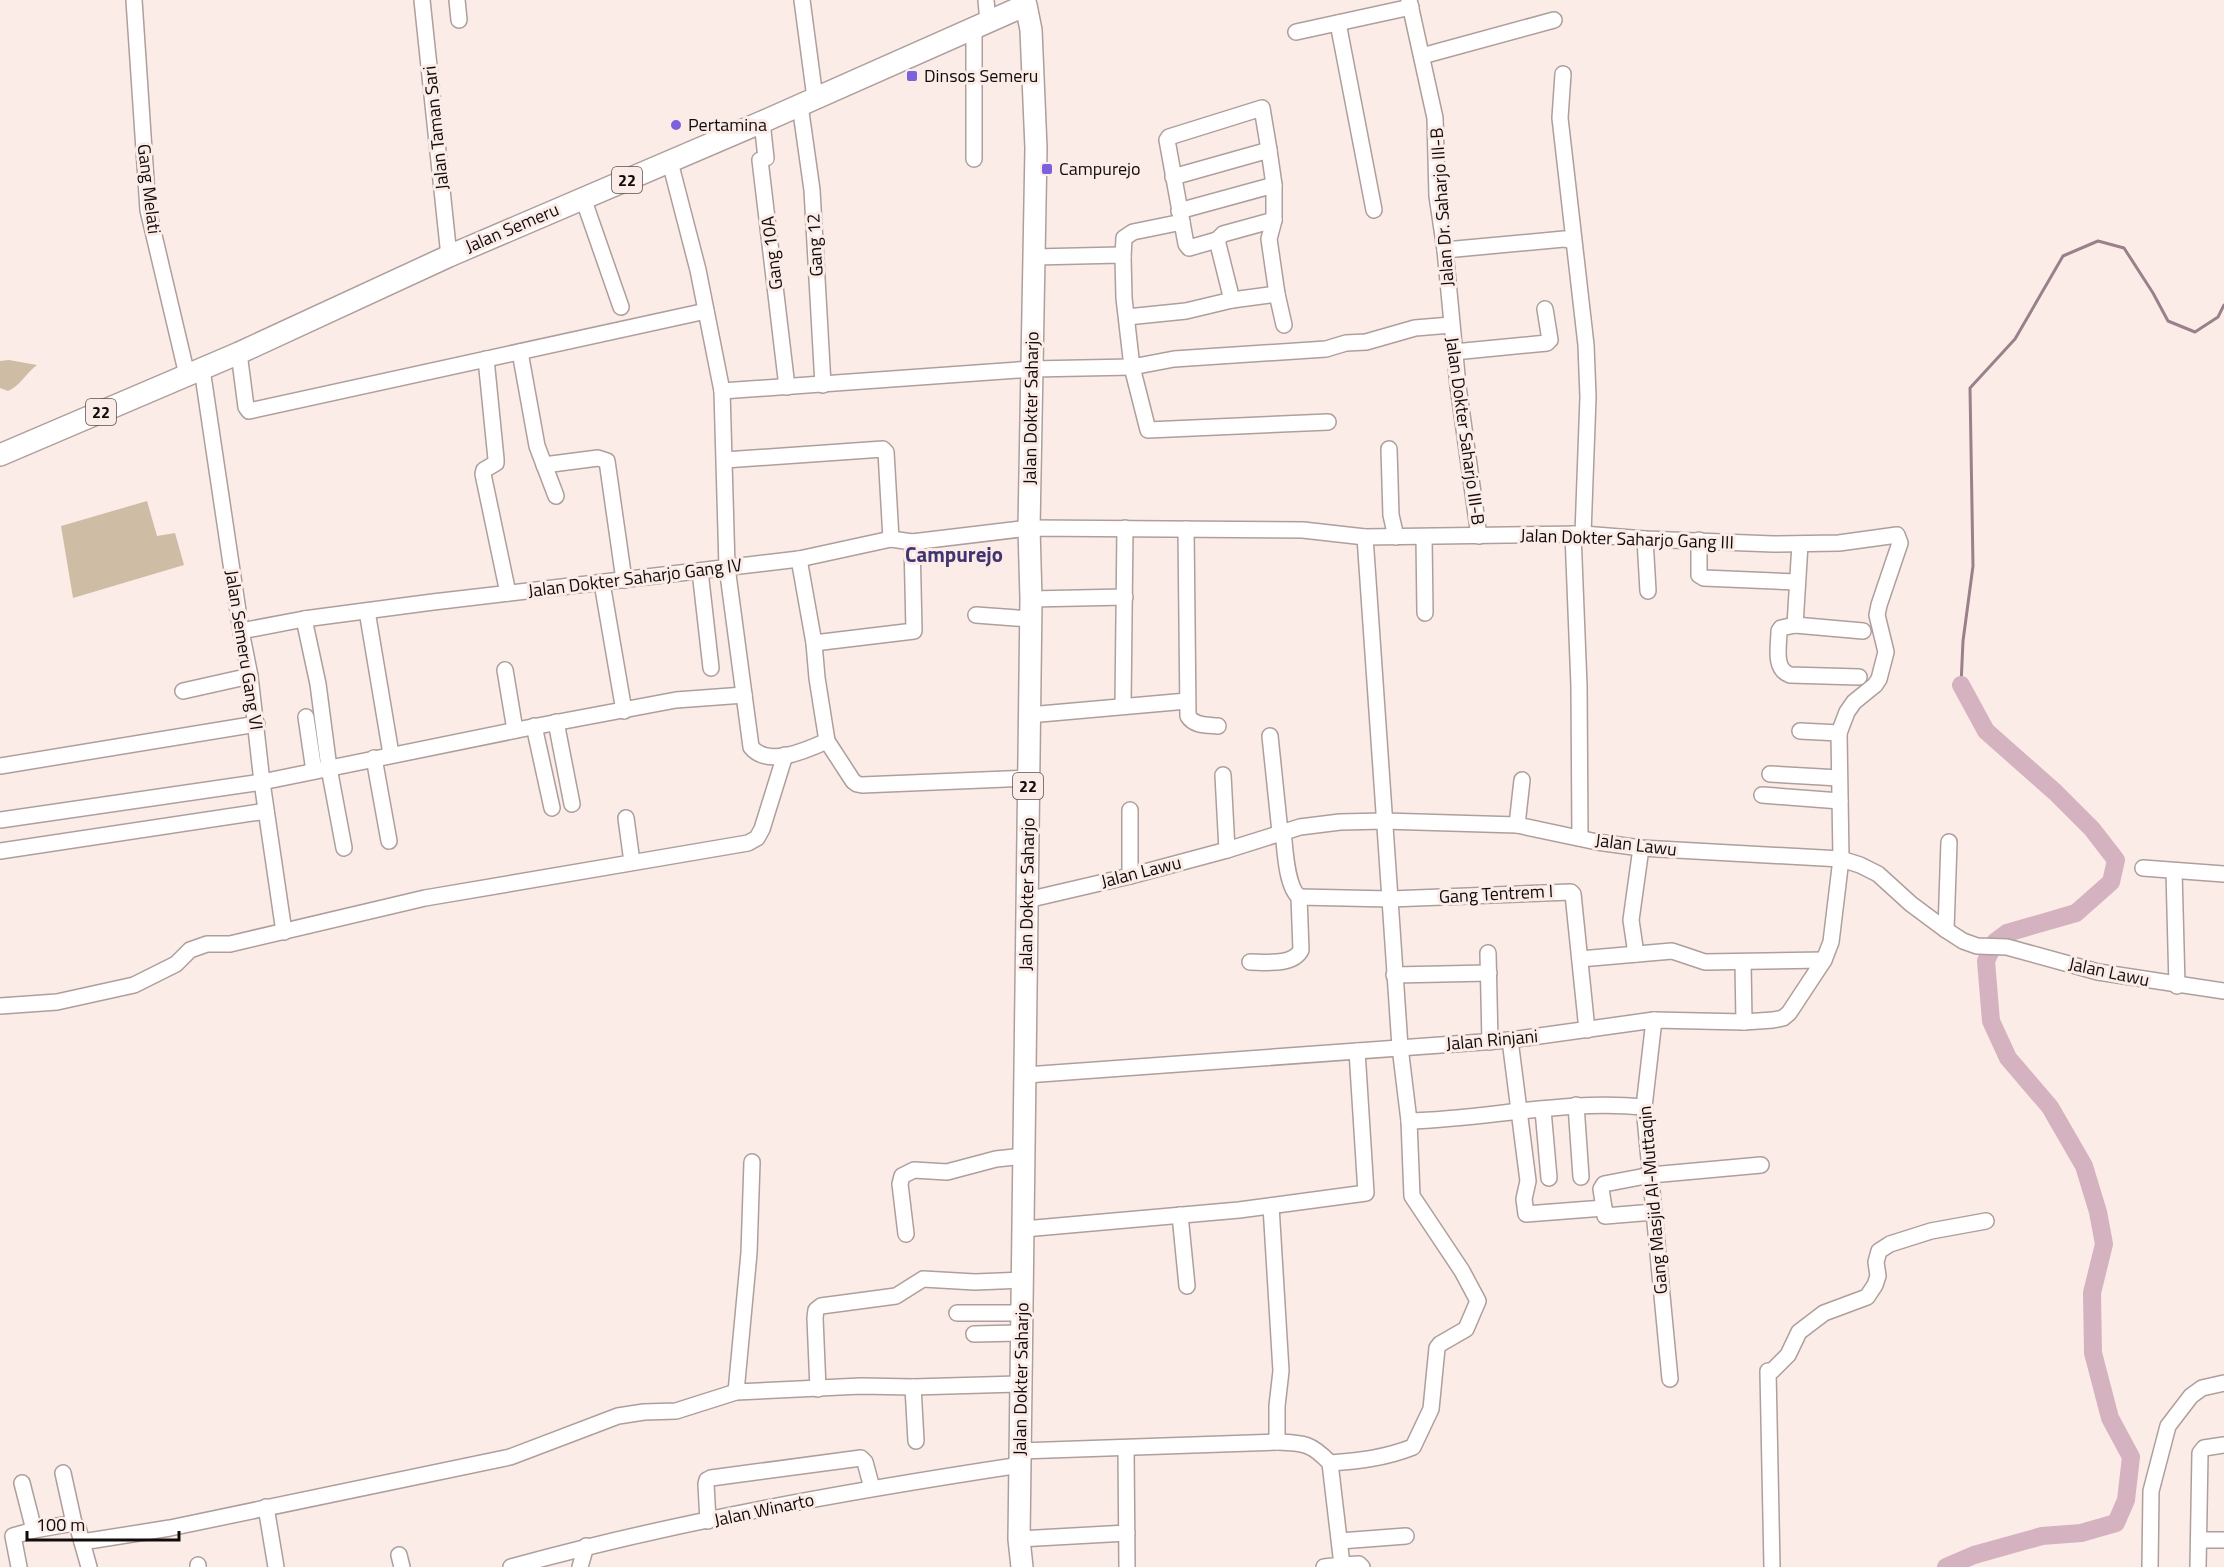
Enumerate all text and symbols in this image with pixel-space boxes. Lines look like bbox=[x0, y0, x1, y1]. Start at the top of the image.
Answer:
place label: Dinsos Semeru bbox=[924, 62, 1038, 89]
street label: Jalan Taman Sari bbox=[416, 65, 455, 191]
marker: Dinsos Semeru bbox=[905, 69, 919, 83]
place label: Pertamina bbox=[688, 111, 767, 138]
marker: Pertamina bbox=[669, 118, 683, 132]
street label: Jalan Dr. Saharjo III-B bbox=[1422, 127, 1461, 287]
street label: Gang Melati bbox=[131, 142, 168, 236]
place label: Campurejo bbox=[1059, 155, 1141, 182]
marker: Campurejo bbox=[1040, 162, 1054, 176]
road number: 22 bbox=[612, 167, 642, 193]
street label: Jalan Semeru bbox=[461, 196, 563, 259]
street label: Gang 12 bbox=[799, 213, 830, 277]
street label: Gang 10A bbox=[754, 214, 789, 291]
street label: Jalan Dokter Saharjo bbox=[1016, 331, 1045, 485]
street label: Jalan Dokter Saharjo III-B bbox=[1439, 335, 1492, 527]
road number: 22 bbox=[86, 399, 116, 425]
street label: Jalan Dokter Saharjo Gang III bbox=[1520, 521, 1734, 556]
district label: Campurejo bbox=[905, 538, 1003, 570]
street label: Jalan Dokter Saharjo Gang IV bbox=[526, 551, 744, 604]
street label: Jalan Semeru Gang VI bbox=[219, 568, 270, 732]
road number: 22 bbox=[1013, 773, 1043, 799]
street label: Jalan Dokter Saharjo bbox=[1012, 817, 1041, 971]
street label: Jalan Lawu bbox=[1594, 826, 1678, 863]
street label: Jalan Lawu bbox=[1098, 849, 1184, 895]
street label: Gang Tentrem I bbox=[1438, 877, 1554, 910]
street label: Jalan Lawu bbox=[2066, 950, 2152, 993]
street label: Jalan Rinjani bbox=[1445, 1022, 1539, 1057]
street label: Gang Masjid Al-Muttaqin bbox=[1631, 1105, 1674, 1295]
street label: Jalan Dokter Saharjo bbox=[1006, 1302, 1035, 1456]
street label: Jalan Winarto bbox=[711, 1486, 816, 1533]
scale bar bbox=[27, 1504, 178, 1542]
text: 100 m bbox=[36, 1511, 85, 1538]

